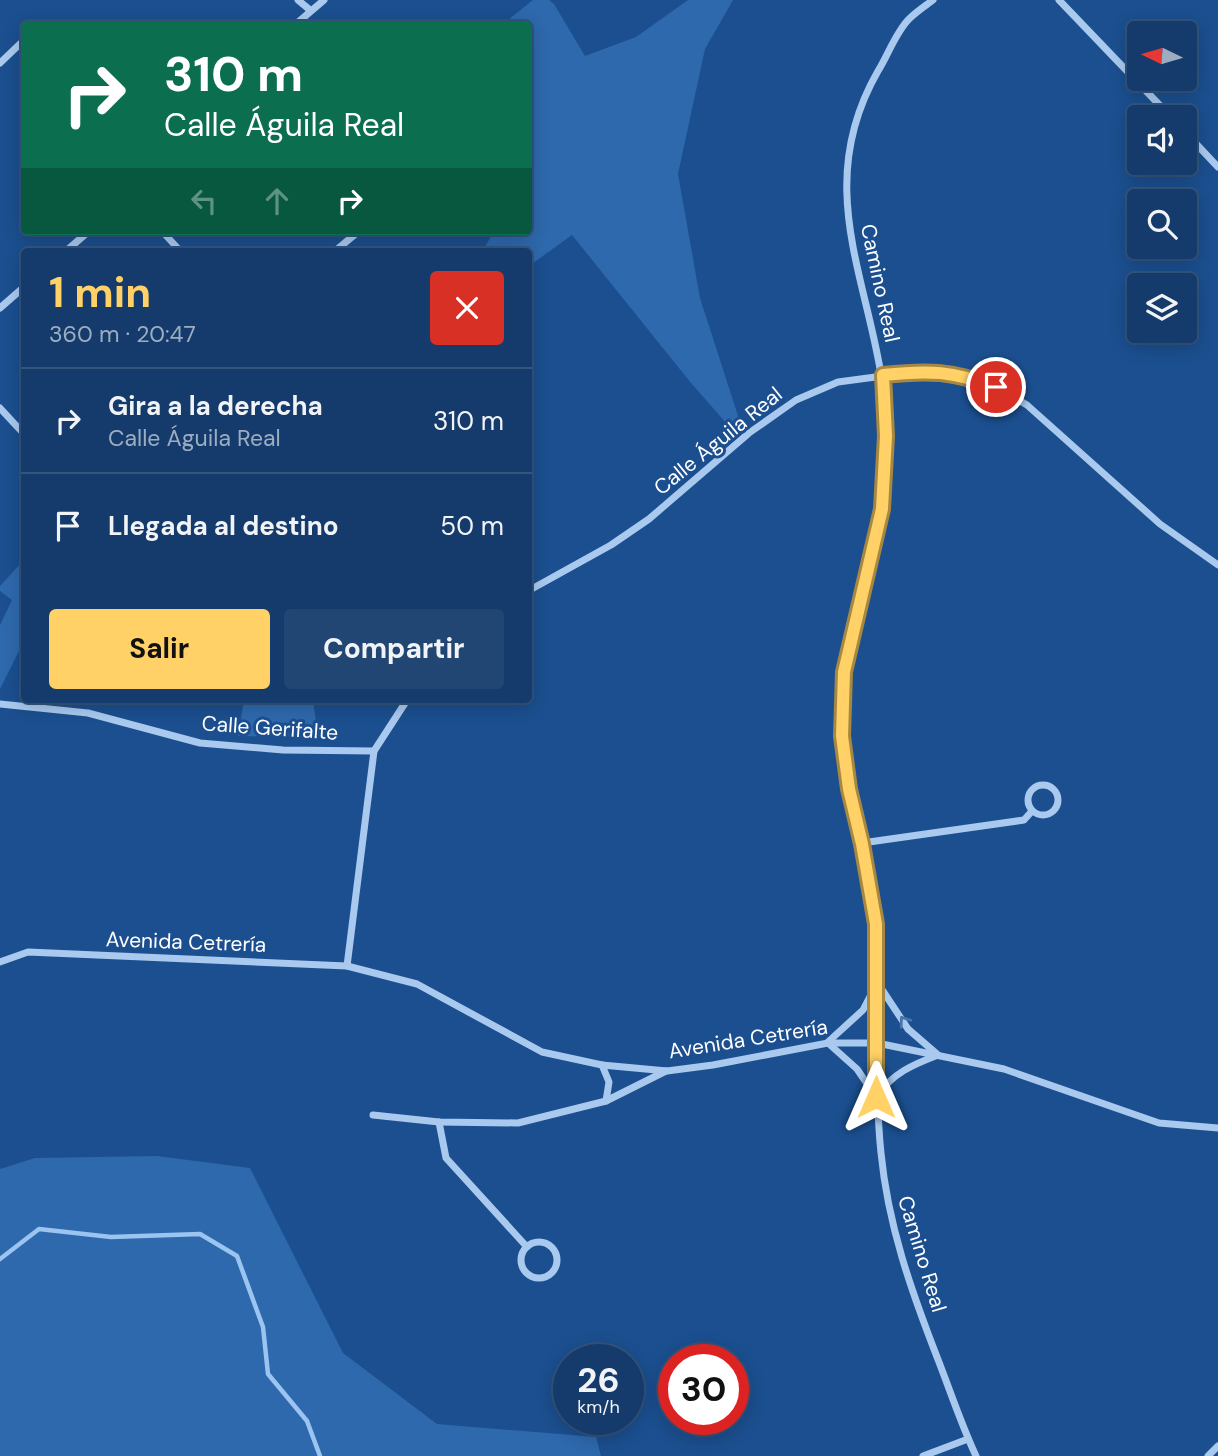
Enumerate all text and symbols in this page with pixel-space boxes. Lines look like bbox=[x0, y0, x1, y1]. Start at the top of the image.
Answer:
north arrow bbox=[1127, 21, 1197, 91]
map controls bbox=[1127, 21, 1197, 343]
text: 310 m bbox=[164, 42, 303, 106]
icon: right bbox=[49, 49, 140, 140]
text: Calle Águila Real bbox=[164, 104, 404, 146]
button: sound bbox=[1127, 105, 1197, 175]
icon: left bbox=[185, 182, 223, 220]
icon: ahead bbox=[258, 182, 296, 220]
icon: right bbox=[331, 182, 369, 220]
button: search bbox=[1127, 189, 1197, 259]
street label: Camino Real bbox=[854, 221, 906, 345]
text: 1 min bbox=[49, 265, 151, 320]
button: close bbox=[430, 271, 504, 345]
button: layers bbox=[1127, 273, 1197, 343]
text: 360 m · 20:47 bbox=[49, 319, 196, 349]
pin bbox=[966, 357, 1026, 417]
icon: arrive bbox=[977, 368, 1015, 406]
street label: Calle Águila Real bbox=[648, 381, 788, 501]
text: Gira a la derecha bbox=[108, 389, 323, 423]
icon: right bbox=[49, 402, 87, 440]
text: 310 m bbox=[433, 404, 504, 438]
text: Calle Águila Real bbox=[108, 423, 281, 453]
icon: arrive bbox=[49, 507, 87, 545]
text: Llegada al destino bbox=[108, 509, 339, 543]
text: 50 m bbox=[440, 509, 504, 543]
button: Salir bbox=[49, 609, 270, 689]
button: Compartir bbox=[284, 609, 504, 689]
street label: Calle Gerifalte bbox=[201, 709, 339, 747]
street label: Avenida Cetrería bbox=[105, 925, 267, 959]
street label: Avenida Cetrería bbox=[666, 1013, 830, 1065]
one-way arrow bbox=[900, 1016, 912, 1029]
position arrow bbox=[839, 1060, 913, 1134]
street label: Camino Real bbox=[891, 1192, 953, 1316]
speed limit sign: 30 bbox=[658, 1344, 749, 1435]
text: 26 bbox=[577, 1357, 620, 1403]
text: km/h bbox=[577, 1395, 620, 1419]

